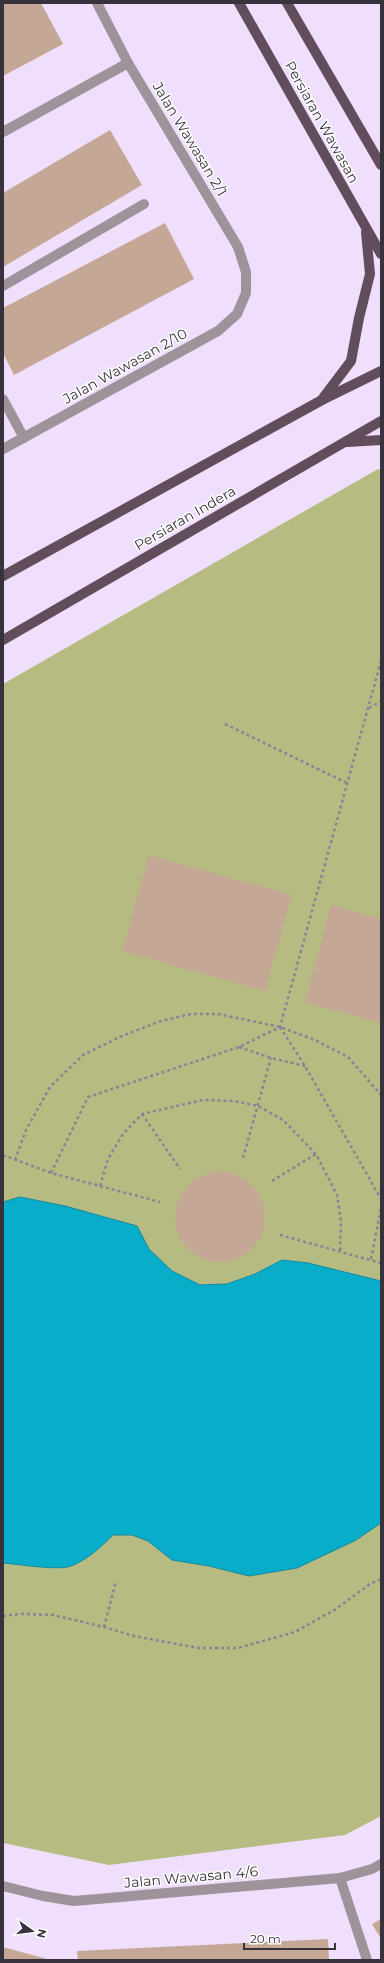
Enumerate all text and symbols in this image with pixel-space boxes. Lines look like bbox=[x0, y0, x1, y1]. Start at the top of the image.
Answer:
street label: Persiaran Wawasan bbox=[281, 58, 363, 186]
street label: Jalan Wawasan 2/1 bbox=[148, 78, 231, 199]
street label: Jalan Wawasan 2/10 bbox=[59, 324, 190, 408]
street label: Persiaran Indera bbox=[131, 482, 239, 554]
street label: Jalan Wawasan 4/6 bbox=[122, 1862, 259, 1892]
north arrow bbox=[12, 1911, 52, 1951]
scale bar bbox=[244, 1925, 335, 1951]
text: N bbox=[34, 1927, 50, 1939]
text: 20 m bbox=[250, 1931, 281, 1946]

